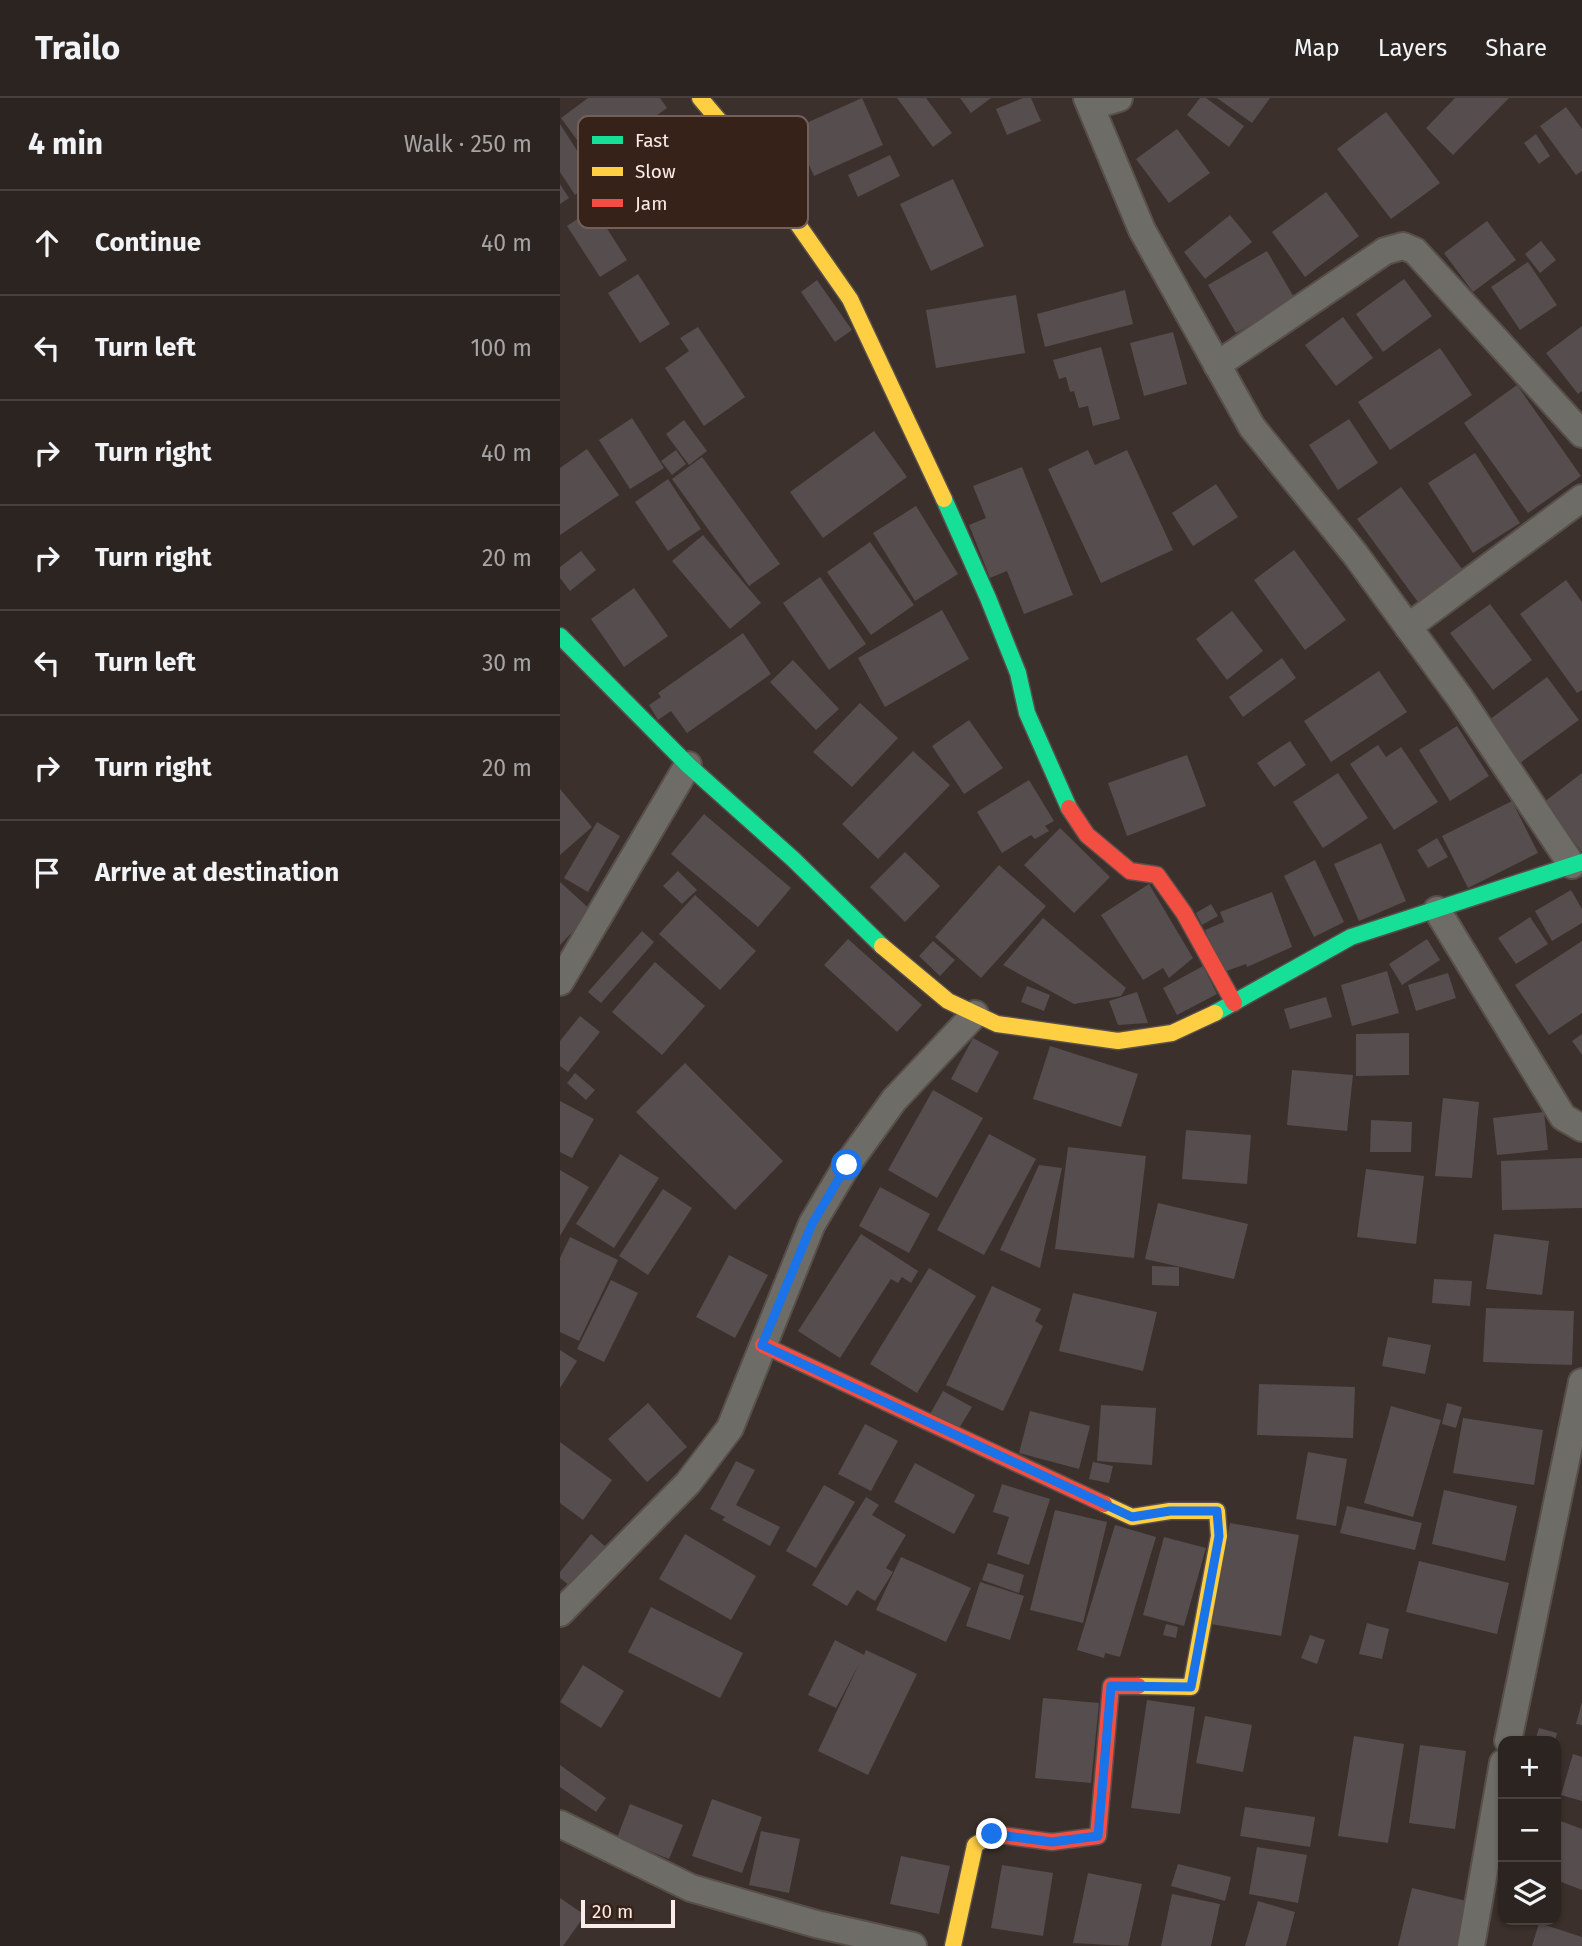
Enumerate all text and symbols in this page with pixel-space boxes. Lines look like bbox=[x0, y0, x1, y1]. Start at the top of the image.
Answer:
text: Trailo bbox=[35, 28, 120, 68]
text: Map bbox=[1294, 34, 1340, 62]
text: Layers bbox=[1378, 34, 1447, 62]
text: Share bbox=[1485, 34, 1547, 62]
legend bbox=[578, 116, 808, 228]
text: 4 min bbox=[28, 126, 103, 162]
text: Fast bbox=[635, 129, 669, 152]
text: Walk · 250 m bbox=[404, 130, 532, 158]
text: Slow bbox=[635, 160, 676, 183]
text: Jam bbox=[635, 192, 667, 215]
icon: ahead bbox=[28, 224, 66, 262]
text: Continue bbox=[95, 227, 201, 258]
text: 40 m bbox=[481, 229, 532, 257]
icon: left bbox=[28, 329, 66, 367]
text: Turn left bbox=[95, 332, 196, 363]
text: 100 m bbox=[471, 334, 532, 362]
icon: right bbox=[28, 434, 66, 472]
text: Turn right bbox=[95, 437, 212, 468]
text: 40 m bbox=[481, 439, 532, 467]
icon: right bbox=[28, 539, 66, 577]
text: Turn right bbox=[95, 542, 212, 573]
text: 20 m bbox=[482, 544, 532, 572]
icon: left bbox=[28, 644, 66, 682]
text: Turn left bbox=[95, 647, 196, 678]
text: 30 m bbox=[482, 649, 532, 677]
icon: right bbox=[28, 749, 66, 787]
text: Turn right bbox=[95, 752, 212, 783]
text: 20 m bbox=[482, 754, 532, 782]
icon: arrive bbox=[28, 854, 66, 892]
text: Arrive at destination bbox=[95, 857, 339, 888]
route start bbox=[831, 1149, 862, 1180]
map controls bbox=[1498, 1736, 1561, 1925]
button: + bbox=[1498, 1736, 1561, 1799]
button: − bbox=[1498, 1799, 1561, 1862]
route end bbox=[976, 1818, 1007, 1849]
button: layers bbox=[1498, 1862, 1561, 1925]
scale bar bbox=[581, 1897, 676, 1929]
text: 20 m bbox=[592, 1900, 633, 1923]

